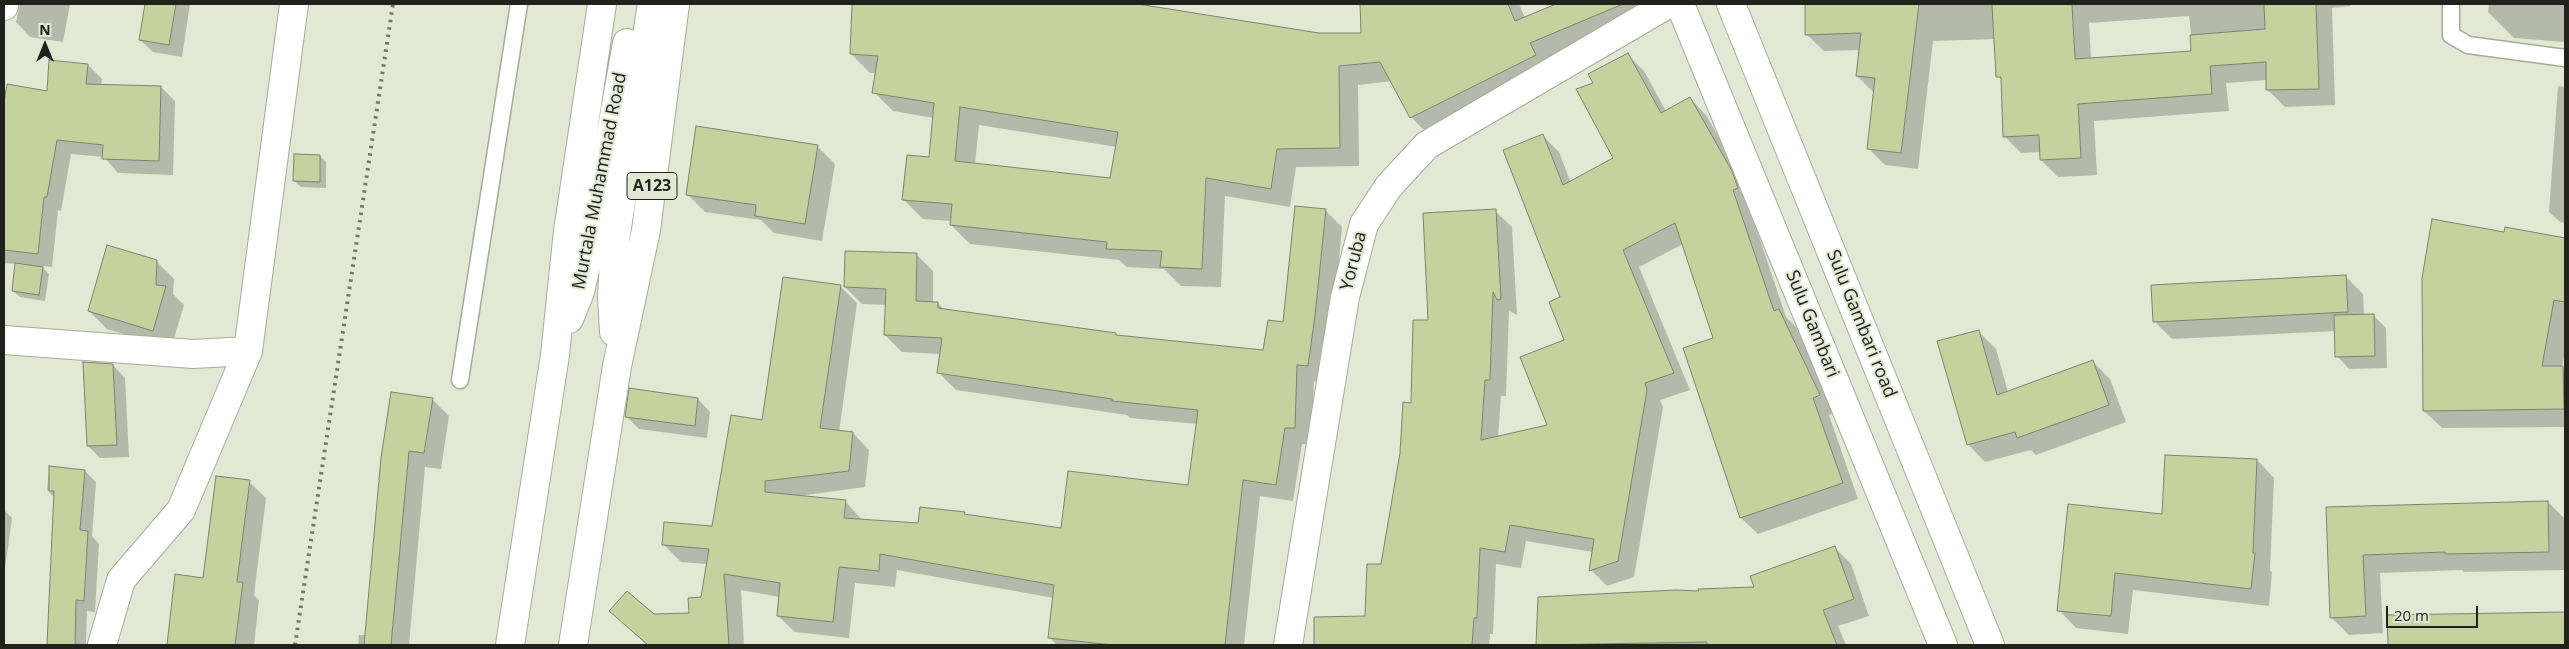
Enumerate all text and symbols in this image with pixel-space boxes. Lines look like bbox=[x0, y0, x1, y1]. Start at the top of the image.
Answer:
north arrow bbox=[20, 20, 70, 70]
text: N bbox=[39, 20, 51, 39]
street label: Murtala Muhammad Road bbox=[568, 71, 632, 291]
road number: A123 bbox=[627, 172, 677, 200]
street label: Yoruba bbox=[1336, 229, 1372, 293]
street label: Sulu Gambari road bbox=[1821, 247, 1901, 401]
street label: Sulu Gambari bbox=[1781, 267, 1843, 381]
scale bar bbox=[2389, 596, 2482, 628]
text: 20 m bbox=[2394, 605, 2429, 625]

